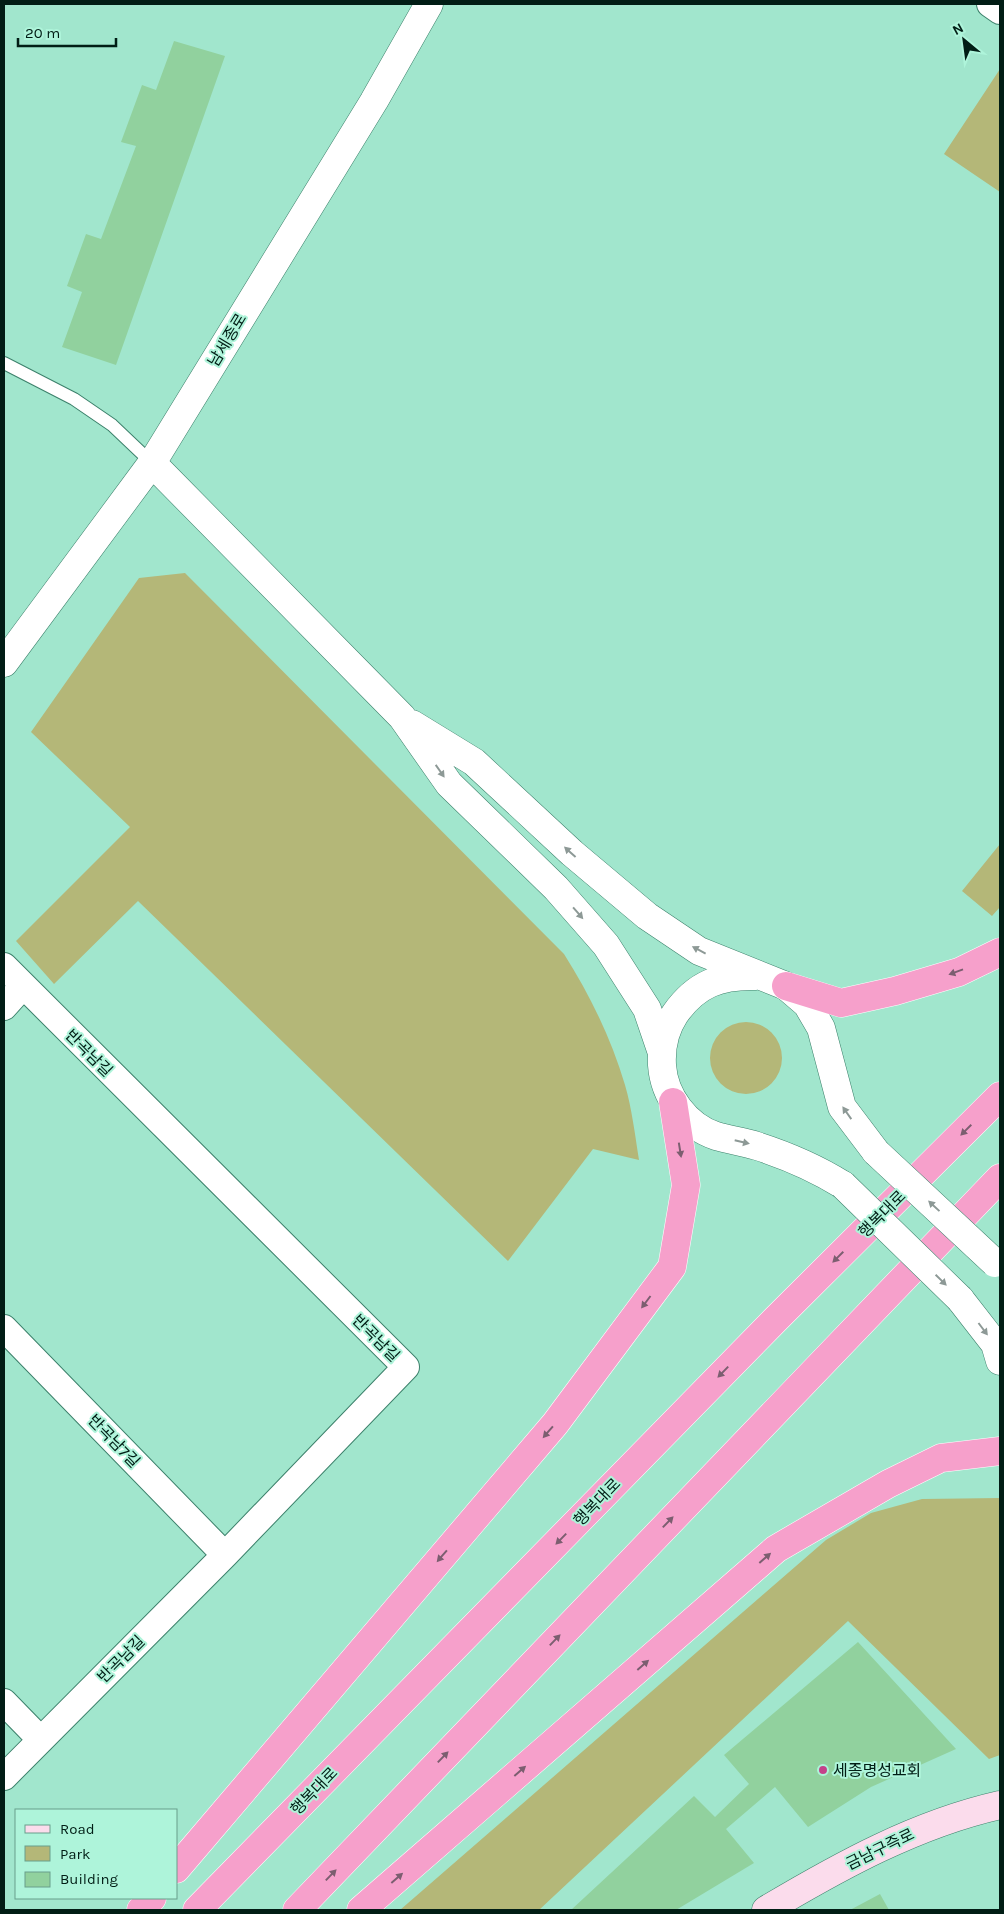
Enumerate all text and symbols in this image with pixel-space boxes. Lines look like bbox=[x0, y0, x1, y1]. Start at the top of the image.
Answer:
scale bar bbox=[18, 15, 115, 47]
north arrow bbox=[939, 15, 989, 65]
text: N bbox=[949, 19, 966, 39]
text: 20 m bbox=[25, 24, 60, 42]
street label: 남세종로 bbox=[204, 310, 250, 370]
one-way arrow bbox=[435, 765, 445, 778]
one-way arrow bbox=[565, 846, 577, 858]
one-way arrow bbox=[572, 907, 583, 920]
one-way arrow bbox=[692, 946, 706, 954]
one-way arrow bbox=[948, 968, 963, 976]
street label: 반곡남길 bbox=[61, 1025, 117, 1081]
one-way arrow bbox=[842, 1106, 852, 1120]
one-way arrow bbox=[960, 1124, 972, 1136]
one-way arrow bbox=[735, 1138, 750, 1146]
one-way arrow bbox=[677, 1143, 685, 1159]
street label: 행복대로 bbox=[854, 1186, 910, 1242]
one-way arrow bbox=[929, 1200, 941, 1212]
one-way arrow bbox=[832, 1251, 844, 1263]
one-way arrow bbox=[934, 1274, 946, 1286]
one-way arrow bbox=[641, 1295, 651, 1309]
street label: 반곡남길 bbox=[348, 1310, 404, 1366]
one-way arrow bbox=[977, 1322, 988, 1335]
one-way arrow bbox=[717, 1366, 729, 1378]
street label: 반곡남7길 bbox=[84, 1411, 144, 1471]
one-way arrow bbox=[543, 1426, 554, 1439]
street label: 행복대로 bbox=[570, 1474, 624, 1530]
one-way arrow bbox=[662, 1517, 674, 1529]
one-way arrow bbox=[555, 1532, 567, 1544]
one-way arrow bbox=[437, 1549, 448, 1562]
one-way arrow bbox=[759, 1553, 771, 1564]
street label: 반곡남길 bbox=[93, 1631, 149, 1687]
one-way arrow bbox=[549, 1634, 561, 1646]
one-way arrow bbox=[636, 1659, 649, 1670]
one-way arrow bbox=[437, 1752, 449, 1764]
place label: 세종명성교회 bbox=[833, 1761, 921, 1780]
street label: 행복대로 bbox=[287, 1763, 341, 1819]
marker: 세종명성교회 bbox=[817, 1764, 829, 1776]
one-way arrow bbox=[513, 1766, 526, 1777]
legend bbox=[15, 1809, 178, 1899]
text: Road bbox=[60, 1820, 95, 1838]
street label: 금남구즉로 bbox=[843, 1824, 917, 1874]
text: Park bbox=[60, 1845, 90, 1863]
one-way arrow bbox=[325, 1869, 337, 1881]
text: Building bbox=[60, 1870, 118, 1888]
one-way arrow bbox=[391, 1872, 403, 1884]

